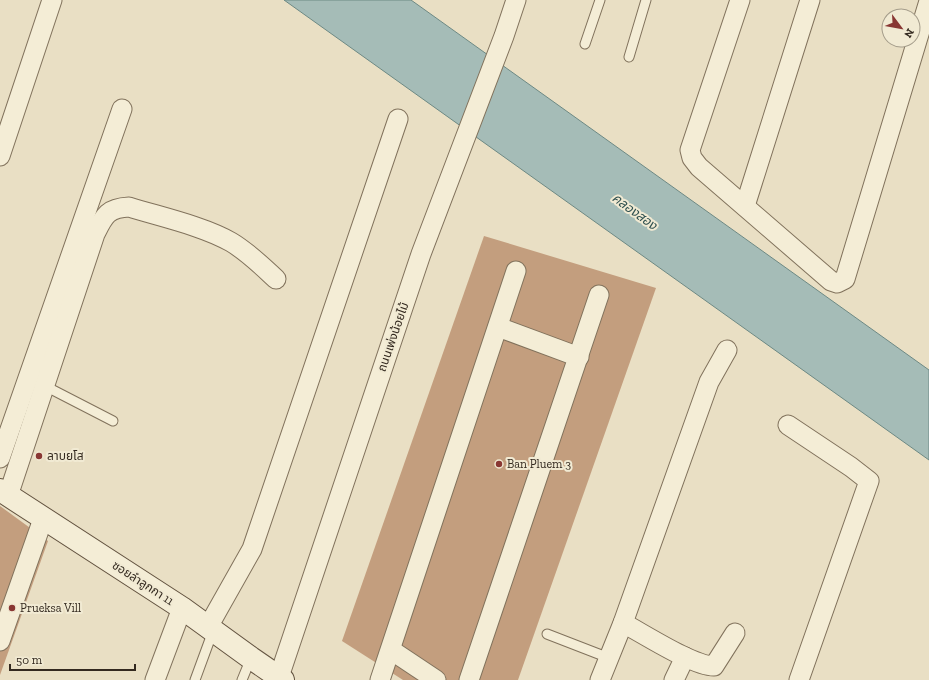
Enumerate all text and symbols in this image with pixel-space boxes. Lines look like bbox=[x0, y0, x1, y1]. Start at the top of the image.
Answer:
north arrow bbox=[881, 8, 921, 48]
text: N bbox=[901, 26, 917, 41]
water label: คลองสอง bbox=[609, 190, 661, 233]
street label: ถนนเพ่งน้อยไม้ bbox=[375, 300, 411, 374]
place label: ลาบยโส bbox=[47, 449, 84, 463]
marker: ลาบยโส bbox=[34, 451, 44, 461]
place label: Ban Pluem 3 bbox=[507, 457, 571, 471]
marker: Ban Pluem 3 bbox=[494, 459, 504, 469]
street label: ซอยลำลูกกา 11 bbox=[110, 558, 177, 608]
place label: Prueksa Vill bbox=[20, 601, 81, 615]
marker: Prueksa Vill bbox=[7, 603, 17, 613]
scale bar bbox=[10, 646, 135, 672]
text: 50 m bbox=[16, 653, 43, 667]

